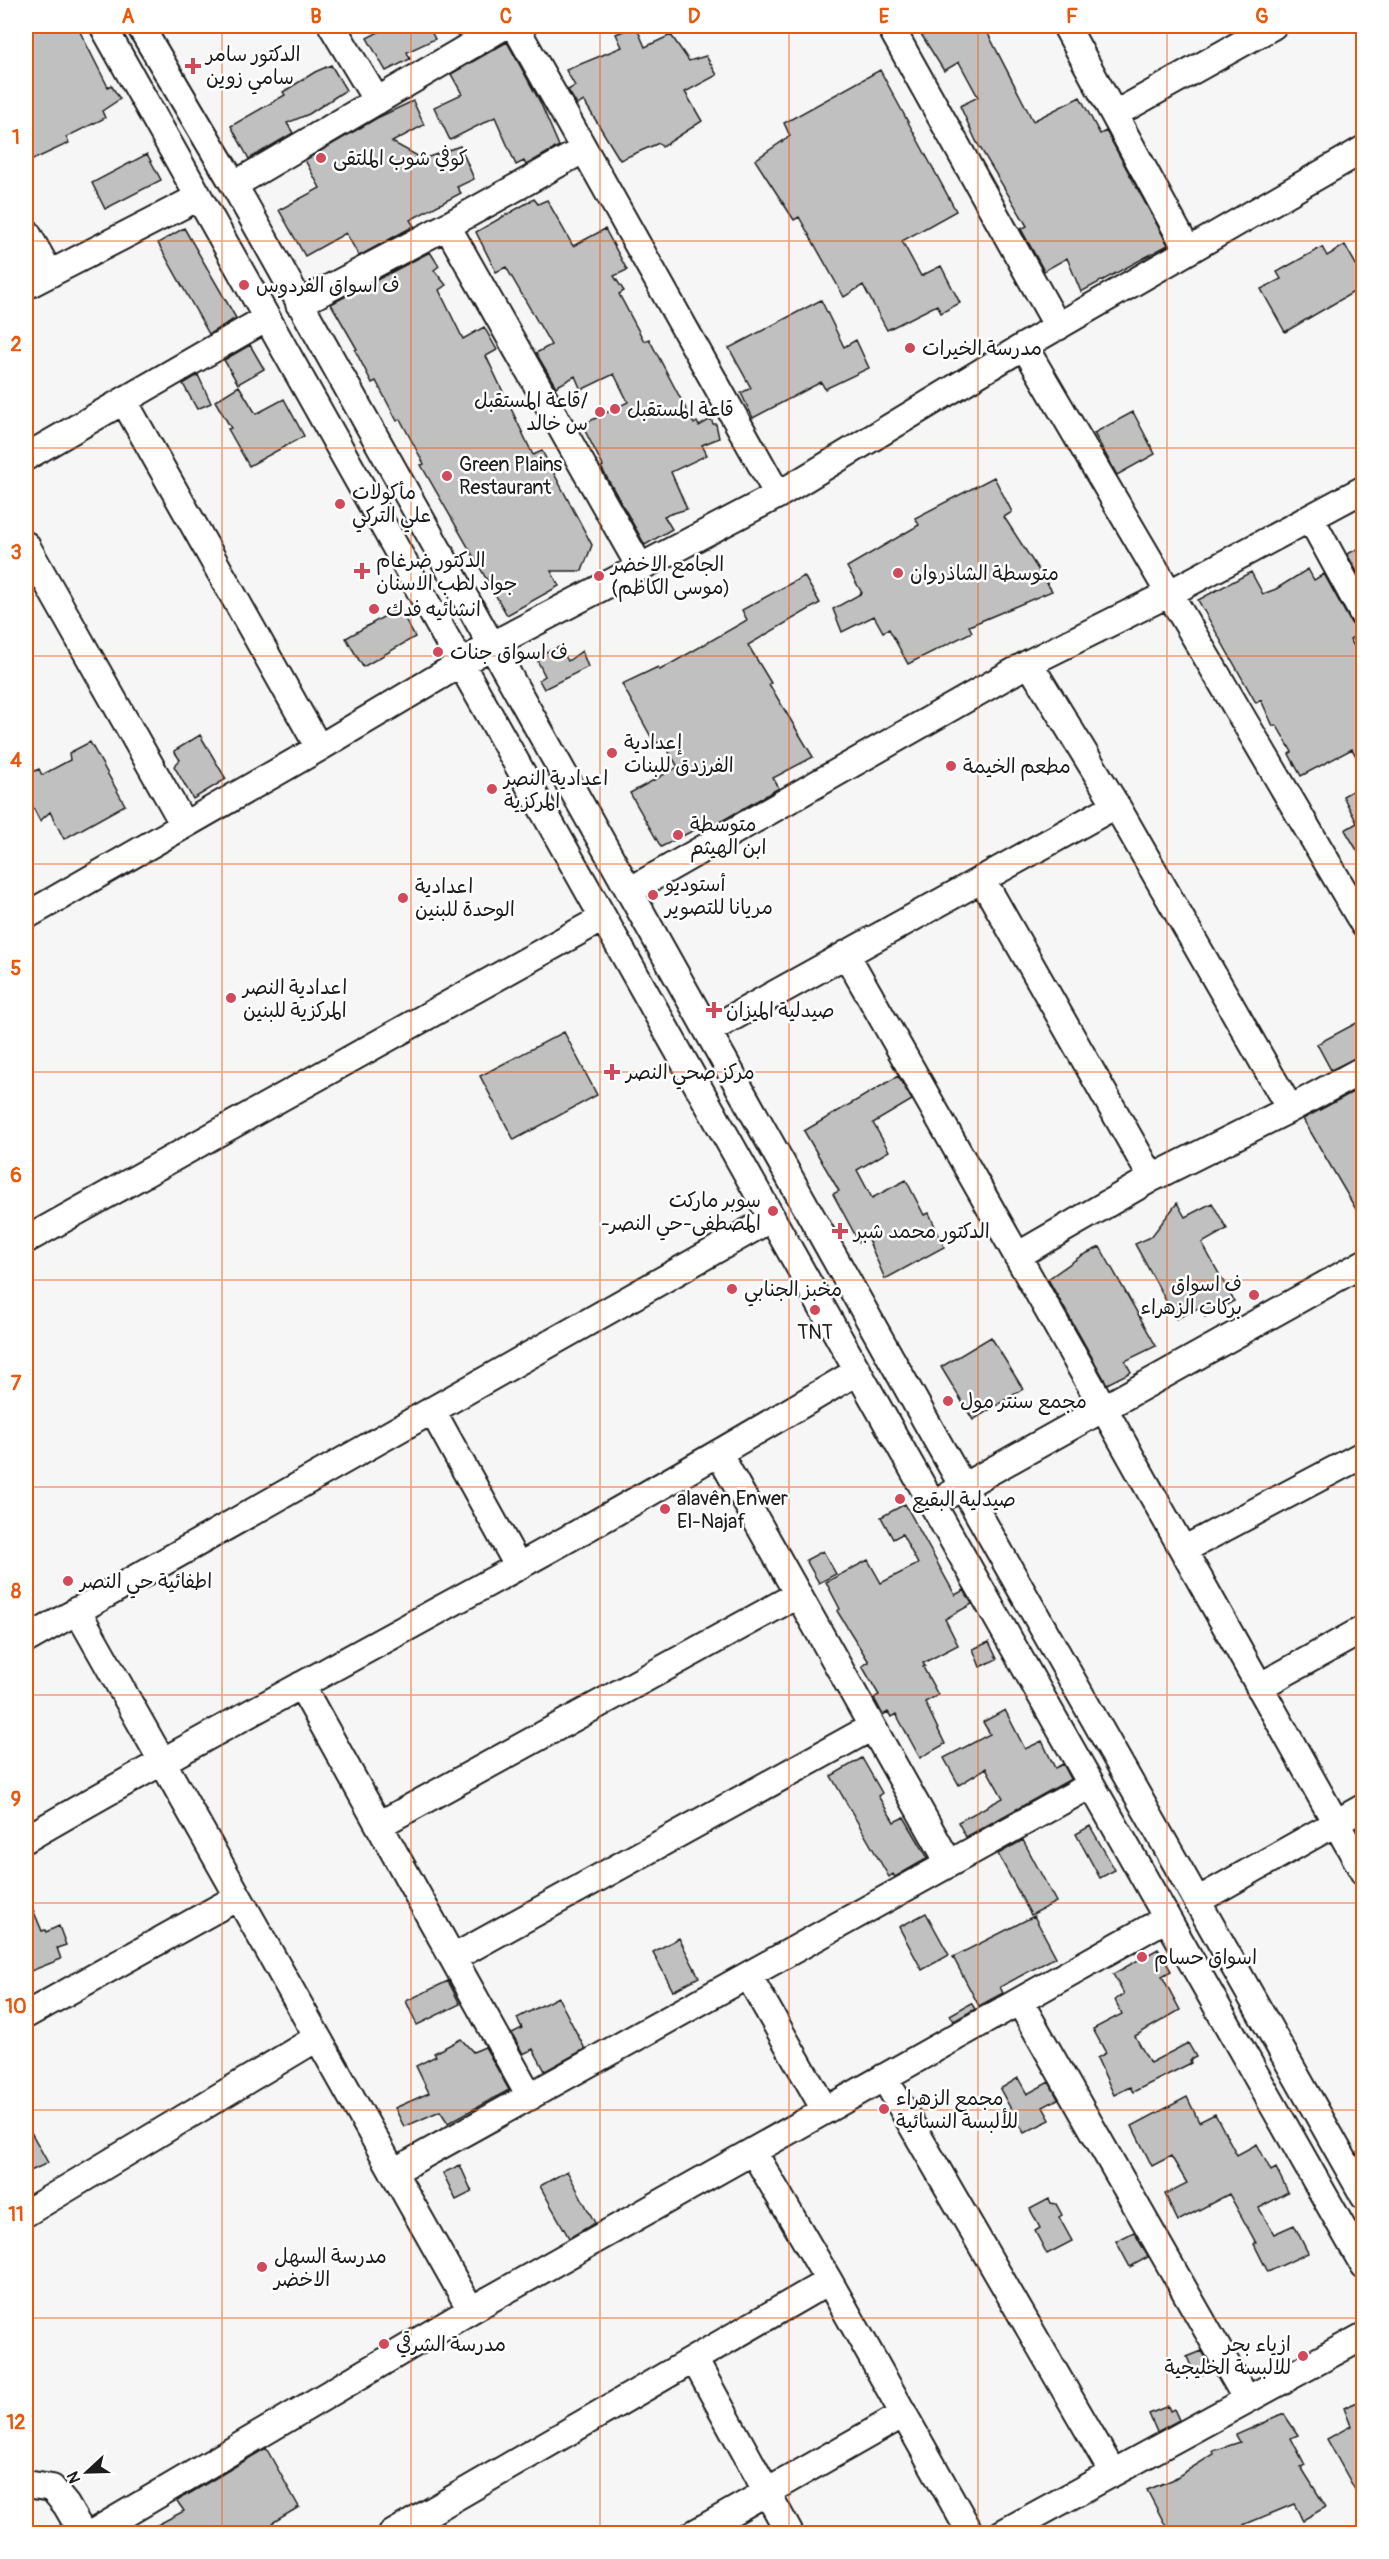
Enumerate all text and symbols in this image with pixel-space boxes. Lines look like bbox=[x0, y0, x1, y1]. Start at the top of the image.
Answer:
text: A bbox=[122, 4, 135, 29]
text: B bbox=[310, 4, 322, 29]
text: C bbox=[500, 4, 512, 29]
text: D bbox=[688, 4, 701, 29]
text: E bbox=[879, 4, 890, 29]
text: F bbox=[1066, 4, 1078, 29]
text: G bbox=[1255, 4, 1269, 29]
place label: الدكتور سامر سامي زوين bbox=[204, 42, 300, 95]
marker: الدكتور سامر سامي زوين bbox=[184, 57, 202, 75]
text: 1 bbox=[12, 125, 20, 150]
place label: كوفي شوب الملتقى bbox=[333, 145, 468, 172]
marker: كوفي شوب الملتقى bbox=[314, 151, 328, 165]
place label: ف اسواق الفردوس bbox=[256, 273, 400, 298]
marker: ف اسواق الفردوس bbox=[237, 278, 251, 292]
text: 2 bbox=[10, 332, 22, 357]
place label: مدرسة الخيرات bbox=[922, 336, 1042, 361]
marker: مدرسة الخيرات bbox=[903, 341, 917, 355]
place label: قاعة المستقبل/ س خالد bbox=[474, 388, 588, 436]
place label: قاعة المستقبل bbox=[627, 397, 734, 422]
marker: قاعة المستقبل bbox=[608, 402, 622, 416]
marker: قاعة المستقبل/ س خالد bbox=[593, 405, 607, 419]
place label: Green Plains Restaurant bbox=[459, 452, 562, 500]
marker: Green Plains Restaurant bbox=[440, 469, 454, 483]
place label: مأكولات علي التركي bbox=[352, 480, 431, 533]
marker: مأكولات علي التركي bbox=[333, 497, 347, 511]
text: 3 bbox=[10, 540, 22, 565]
place label: الدكتور ضرغام جواد لطب الاسنان bbox=[376, 548, 517, 596]
place label: الجامع الاخضر (موسى الكاظم) bbox=[609, 552, 730, 602]
place label: متوسطة الشاذروان bbox=[910, 561, 1059, 586]
marker: الدكتور ضرغام جواد لطب الاسنان bbox=[353, 562, 371, 580]
marker: متوسطة الشاذروان bbox=[891, 566, 905, 580]
marker: الجامع الاخضر (موسى الكاظم) bbox=[592, 569, 606, 583]
place label: انشائيه فدك bbox=[386, 597, 481, 622]
marker: انشائيه فدك bbox=[367, 602, 381, 616]
place label: ف اسواق جنات bbox=[450, 640, 568, 665]
marker: ف اسواق جنات bbox=[431, 645, 445, 659]
place label: إعدادية الفرزدق للبنات bbox=[624, 730, 734, 778]
marker: إعدادية الفرزدق للبنات bbox=[605, 746, 619, 760]
text: 4 bbox=[10, 748, 22, 773]
place label: مطعم الخيمة bbox=[963, 754, 1071, 781]
marker: مطعم الخيمة bbox=[944, 759, 958, 773]
place label: اعدادية النصر المركزية bbox=[502, 766, 608, 814]
marker: اعدادية النصر المركزية bbox=[485, 782, 499, 796]
place label: متوسطة ابن الهيثم bbox=[690, 812, 766, 863]
marker: متوسطة ابن الهيثم bbox=[671, 828, 685, 842]
place label: أستوديو مريانا للتصوير bbox=[663, 872, 773, 921]
place label: اعدادية الوحدة للبنين bbox=[415, 874, 515, 922]
marker: أستوديو مريانا للتصوير bbox=[646, 888, 660, 902]
marker: اعدادية الوحدة للبنين bbox=[396, 891, 410, 905]
text: 5 bbox=[11, 956, 22, 981]
place label: اعدادية النصر المركزية للبنين bbox=[241, 975, 347, 1023]
marker: اعدادية النصر المركزية للبنين bbox=[224, 991, 238, 1005]
place label: صيدلية الميزان bbox=[726, 998, 834, 1023]
marker: صيدلية الميزان bbox=[707, 1003, 721, 1017]
place label: مركز صحي النصر bbox=[624, 1060, 755, 1090]
marker: مركز صحي النصر bbox=[603, 1063, 621, 1081]
text: 6 bbox=[10, 1163, 22, 1188]
place label: سوبر ماركت -المصطفى-حي النصر bbox=[601, 1188, 761, 1241]
marker: سوبر ماركت -المصطفى-حي النصر bbox=[766, 1204, 780, 1218]
place label: الدكتور محمد شبر bbox=[852, 1219, 990, 1245]
marker: الدكتور محمد شبر bbox=[831, 1222, 849, 1240]
place label: ف اسواق بركات الزهراء bbox=[1141, 1272, 1242, 1320]
place label: مخبز الجنابي bbox=[744, 1277, 842, 1307]
marker: مخبز الجنابي bbox=[725, 1282, 739, 1296]
marker: ف اسواق بركات الزهراء bbox=[1247, 1288, 1261, 1302]
marker: TNT bbox=[808, 1303, 822, 1317]
place label: TNT bbox=[797, 1320, 833, 1345]
text: 7 bbox=[11, 1371, 22, 1396]
place label: مجمع سنتر مول bbox=[960, 1389, 1087, 1416]
marker: مجمع سنتر مول bbox=[941, 1394, 955, 1408]
place label: alavên Enwer El-Najaf bbox=[677, 1486, 788, 1534]
place label: صيدلية البقيع bbox=[912, 1487, 1016, 1514]
marker: صيدلية البقيع bbox=[893, 1492, 907, 1506]
marker: alavên Enwer El-Najaf bbox=[658, 1502, 672, 1516]
place label: اطفائية حي النصر bbox=[78, 1569, 212, 1599]
marker: اطفائية حي النصر bbox=[61, 1574, 75, 1588]
text: 8 bbox=[11, 1579, 21, 1604]
text: 9 bbox=[11, 1787, 21, 1812]
place label: اسواق حسام bbox=[1154, 1945, 1257, 1972]
marker: اسواق حسام bbox=[1135, 1950, 1149, 1964]
text: 10 bbox=[5, 1994, 27, 2019]
place label: مجمع الزهراء للألبسة النسائية bbox=[896, 2086, 1018, 2134]
marker: مجمع الزهراء للألبسة النسائية bbox=[877, 2102, 891, 2116]
text: 11 bbox=[8, 2202, 24, 2227]
place label: مدرسة السهل الاخضر bbox=[272, 2244, 387, 2292]
marker: مدرسة السهل الاخضر bbox=[255, 2260, 269, 2274]
place label: مدرسة الشرقي bbox=[396, 2331, 506, 2358]
place label: ازياء بحر للالبسة الخليجية bbox=[1164, 2332, 1291, 2380]
marker: مدرسة الشرقي bbox=[377, 2337, 391, 2351]
marker: ازياء بحر للالبسة الخليجية bbox=[1296, 2349, 1310, 2363]
text: 12 bbox=[7, 2410, 26, 2435]
north arrow bbox=[57, 2442, 117, 2502]
text: N bbox=[63, 2468, 85, 2486]

